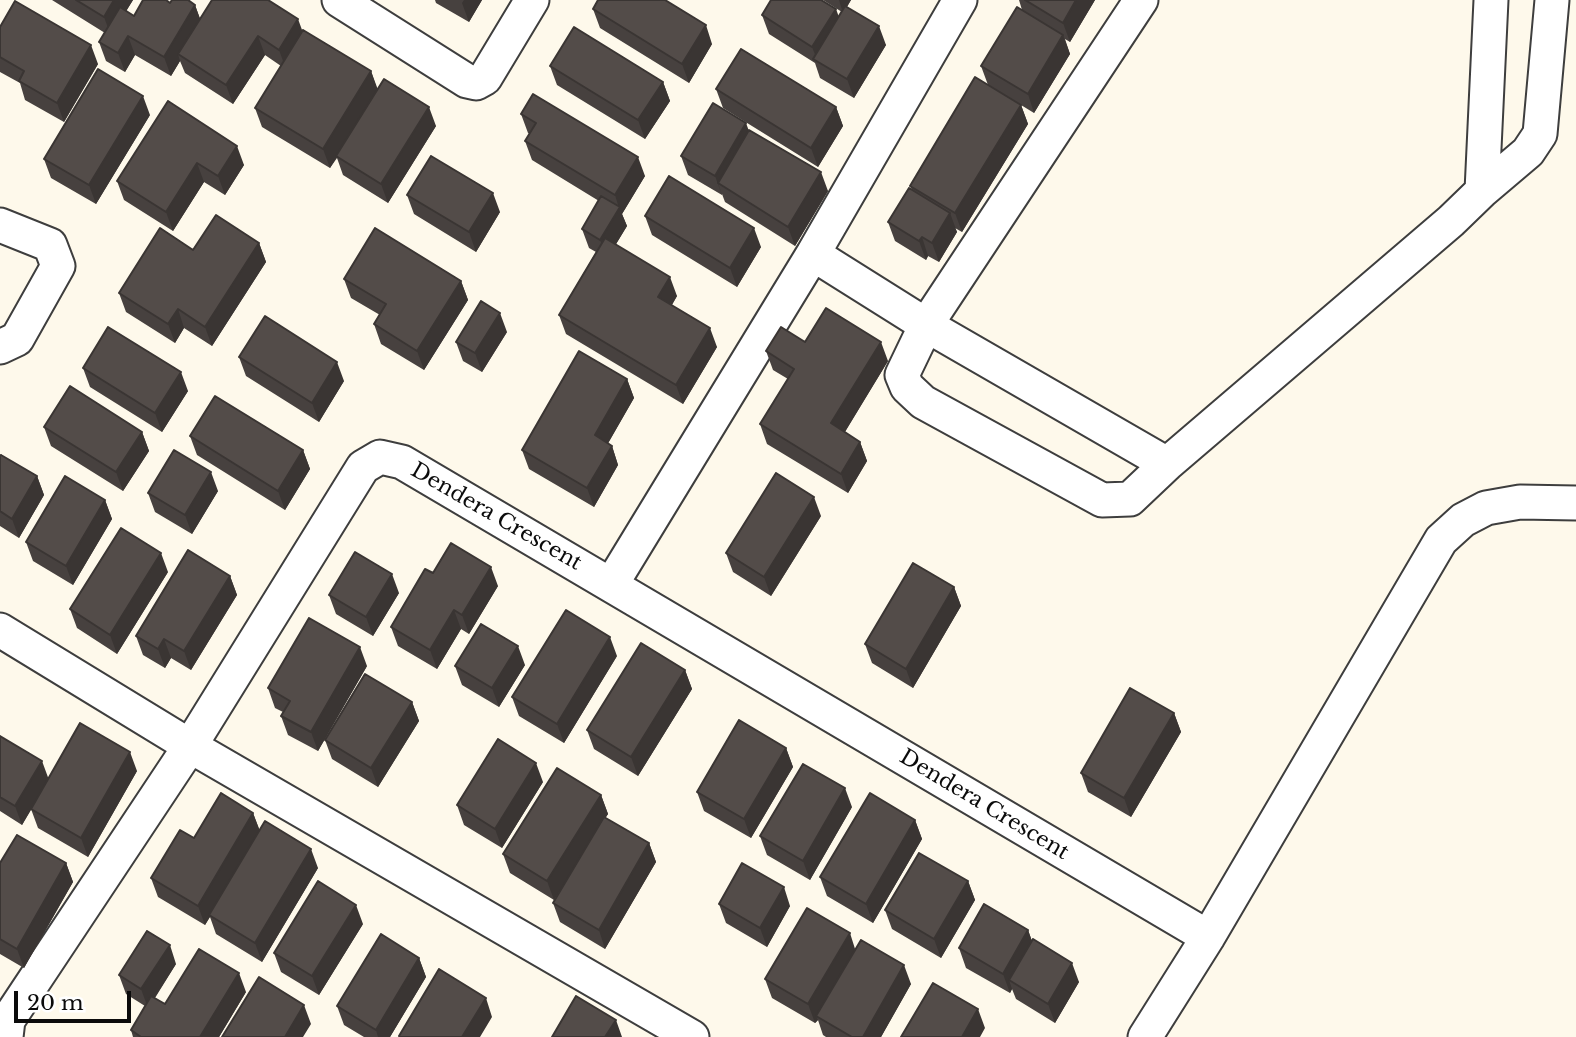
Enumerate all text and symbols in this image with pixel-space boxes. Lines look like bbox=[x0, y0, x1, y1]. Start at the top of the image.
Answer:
street label: Dendera Crescent bbox=[406, 458, 586, 576]
street label: Dendera Crescent bbox=[895, 745, 1073, 865]
scale bar bbox=[18, 978, 135, 1022]
text: 20 m bbox=[27, 990, 84, 1016]

